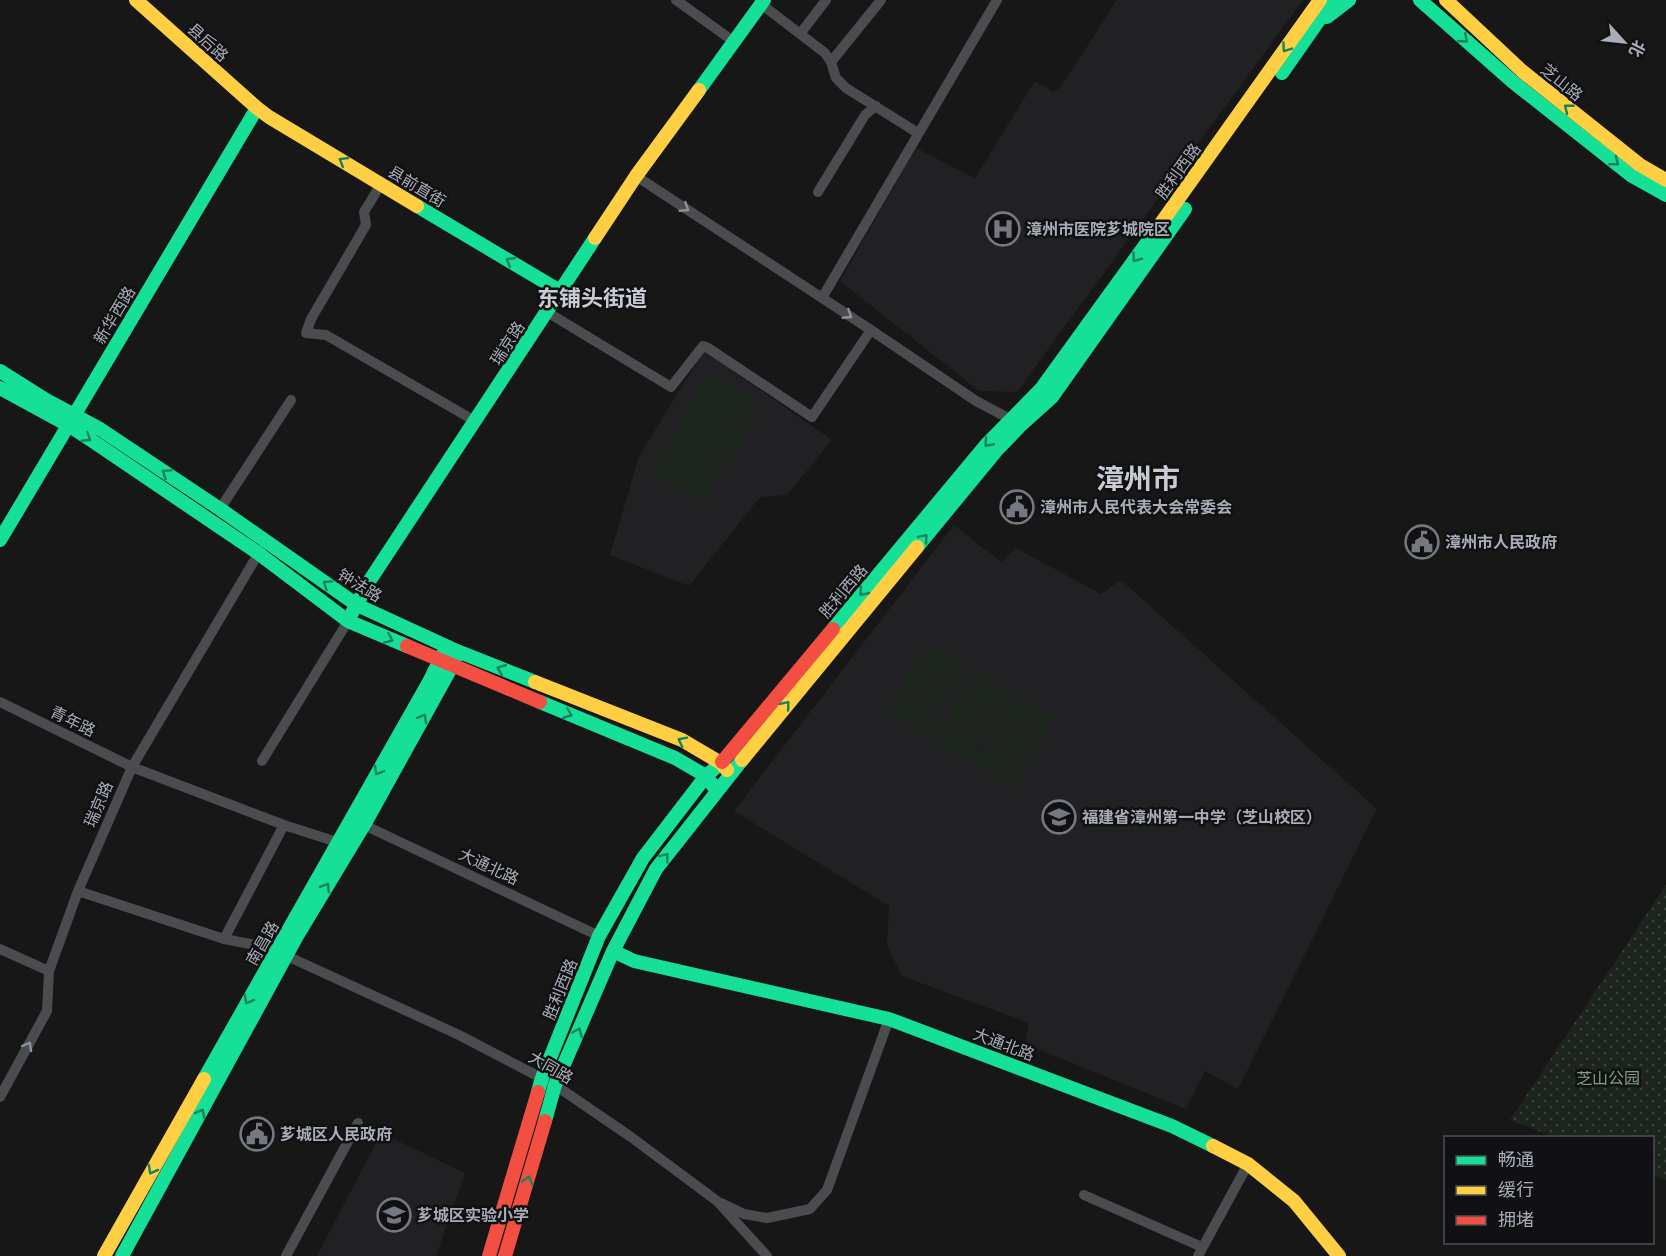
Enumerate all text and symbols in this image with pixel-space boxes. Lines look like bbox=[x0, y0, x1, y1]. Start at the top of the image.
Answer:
north arrow bbox=[1594, 12, 1654, 72]
street label: 县后路 bbox=[183, 19, 233, 65]
one-way arrow bbox=[1457, 32, 1468, 43]
text: 北 bbox=[1625, 37, 1650, 60]
one-way arrow bbox=[1282, 41, 1293, 52]
street label: 芝山路 bbox=[1537, 59, 1587, 105]
one-way arrow bbox=[1564, 105, 1575, 116]
street label: 胜利西路 bbox=[1151, 139, 1205, 203]
one-way arrow bbox=[1608, 155, 1619, 166]
one-way arrow bbox=[339, 156, 349, 168]
street label: 县前直街 bbox=[384, 161, 450, 211]
one-way arrow bbox=[678, 201, 689, 212]
hospital icon: 漳州市医院芗城院区 bbox=[985, 211, 1021, 247]
place label: 漳州市医院芗城院区 bbox=[1026, 219, 1170, 239]
one-way arrow bbox=[1132, 251, 1143, 262]
one-way arrow bbox=[506, 257, 516, 268]
street label: 新华西路 bbox=[89, 282, 139, 348]
district label: 东铺头街道 bbox=[537, 284, 647, 312]
one-way arrow bbox=[841, 308, 852, 319]
street label: 瑞京路 bbox=[486, 317, 528, 369]
one-way arrow bbox=[81, 430, 92, 441]
one-way arrow bbox=[984, 436, 995, 446]
district label: 漳州市 bbox=[1096, 460, 1180, 497]
one-way arrow bbox=[162, 469, 173, 480]
public building icon: 漳州市人民代表大会常委会 bbox=[999, 489, 1035, 525]
place label: 漳州市人民代表大会常委会 bbox=[1040, 497, 1232, 517]
public building icon: 漳州市人民政府 bbox=[1404, 524, 1440, 560]
place label: 漳州市人民政府 bbox=[1445, 532, 1557, 552]
one-way arrow bbox=[917, 534, 928, 545]
street label: 胜利西路 bbox=[815, 560, 871, 622]
street label: 钟法路 bbox=[334, 564, 386, 606]
one-way arrow bbox=[322, 580, 333, 591]
one-way arrow bbox=[860, 585, 871, 596]
one-way arrow bbox=[382, 631, 393, 643]
one-way arrow bbox=[497, 664, 508, 676]
street label: 青年路 bbox=[47, 701, 99, 741]
one-way arrow bbox=[779, 701, 790, 712]
one-way arrow bbox=[562, 707, 573, 719]
one-way arrow bbox=[416, 714, 427, 724]
one-way arrow bbox=[678, 737, 689, 749]
one-way arrow bbox=[374, 765, 385, 776]
street label: 瑞京路 bbox=[79, 778, 117, 830]
school or university icon: 福建省漳州第一中学（芝山校区） bbox=[1041, 799, 1077, 835]
place label: 福建省漳州第一中学（芝山校区） bbox=[1082, 807, 1322, 827]
street label: 大通北路 bbox=[456, 843, 522, 889]
one-way arrow bbox=[657, 853, 668, 864]
one-way arrow bbox=[319, 883, 331, 893]
street label: 南昌路 bbox=[241, 917, 283, 969]
street label: 胜利西路 bbox=[539, 956, 581, 1022]
one-way arrow bbox=[244, 994, 255, 1005]
street label: 大通北路 bbox=[971, 1023, 1037, 1065]
one-way arrow bbox=[571, 1027, 583, 1038]
one-way arrow bbox=[21, 1042, 32, 1052]
street label: 大同路 bbox=[525, 1046, 577, 1088]
park label: 芝山公园 bbox=[1576, 1068, 1640, 1088]
one-way arrow bbox=[193, 1109, 205, 1119]
public building icon: 芗城区人民政府 bbox=[239, 1116, 275, 1152]
place label: 芗城区人民政府 bbox=[280, 1124, 392, 1144]
legend bbox=[1444, 1136, 1654, 1244]
text: 畅通 bbox=[1498, 1148, 1534, 1171]
one-way arrow bbox=[148, 1164, 160, 1175]
one-way arrow bbox=[521, 1175, 533, 1186]
text: 缓行 bbox=[1498, 1178, 1534, 1201]
school or university icon: 芗城区实验小学 bbox=[376, 1197, 412, 1233]
place label: 芗城区实验小学 bbox=[417, 1205, 529, 1225]
text: 拥堵 bbox=[1498, 1208, 1534, 1231]

